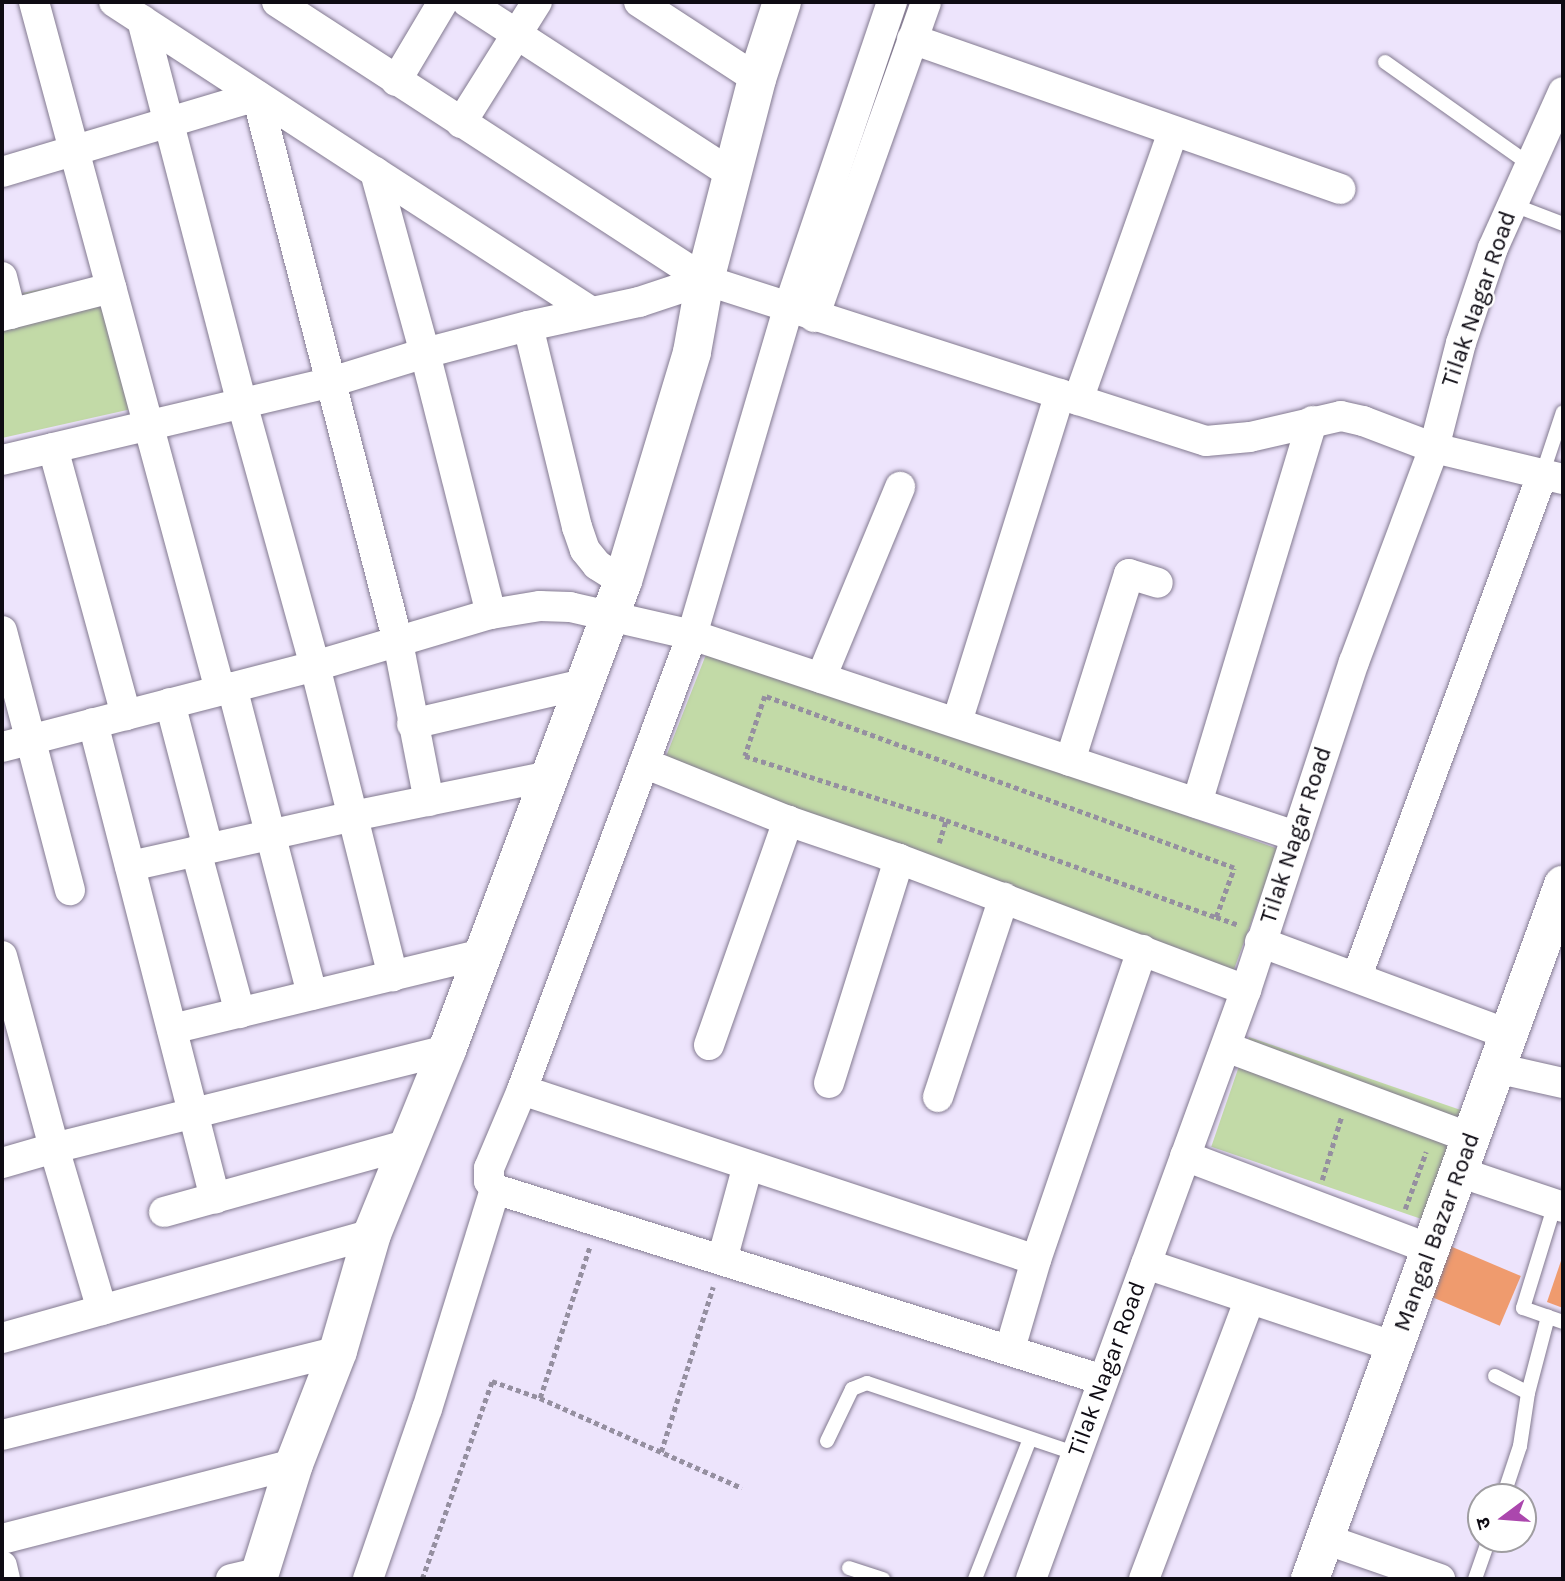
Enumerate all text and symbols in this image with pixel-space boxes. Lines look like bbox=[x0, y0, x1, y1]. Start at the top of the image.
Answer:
street label: Tilak Nagar Road bbox=[1435, 207, 1523, 391]
street label: Tilak Nagar Road bbox=[1254, 743, 1338, 927]
street label: Mangal Bazar Road bbox=[1388, 1129, 1486, 1335]
street label: Tilak Nagar Road bbox=[1062, 1277, 1152, 1461]
north arrow bbox=[1467, 1483, 1537, 1553]
text: उ bbox=[1472, 1515, 1496, 1532]

